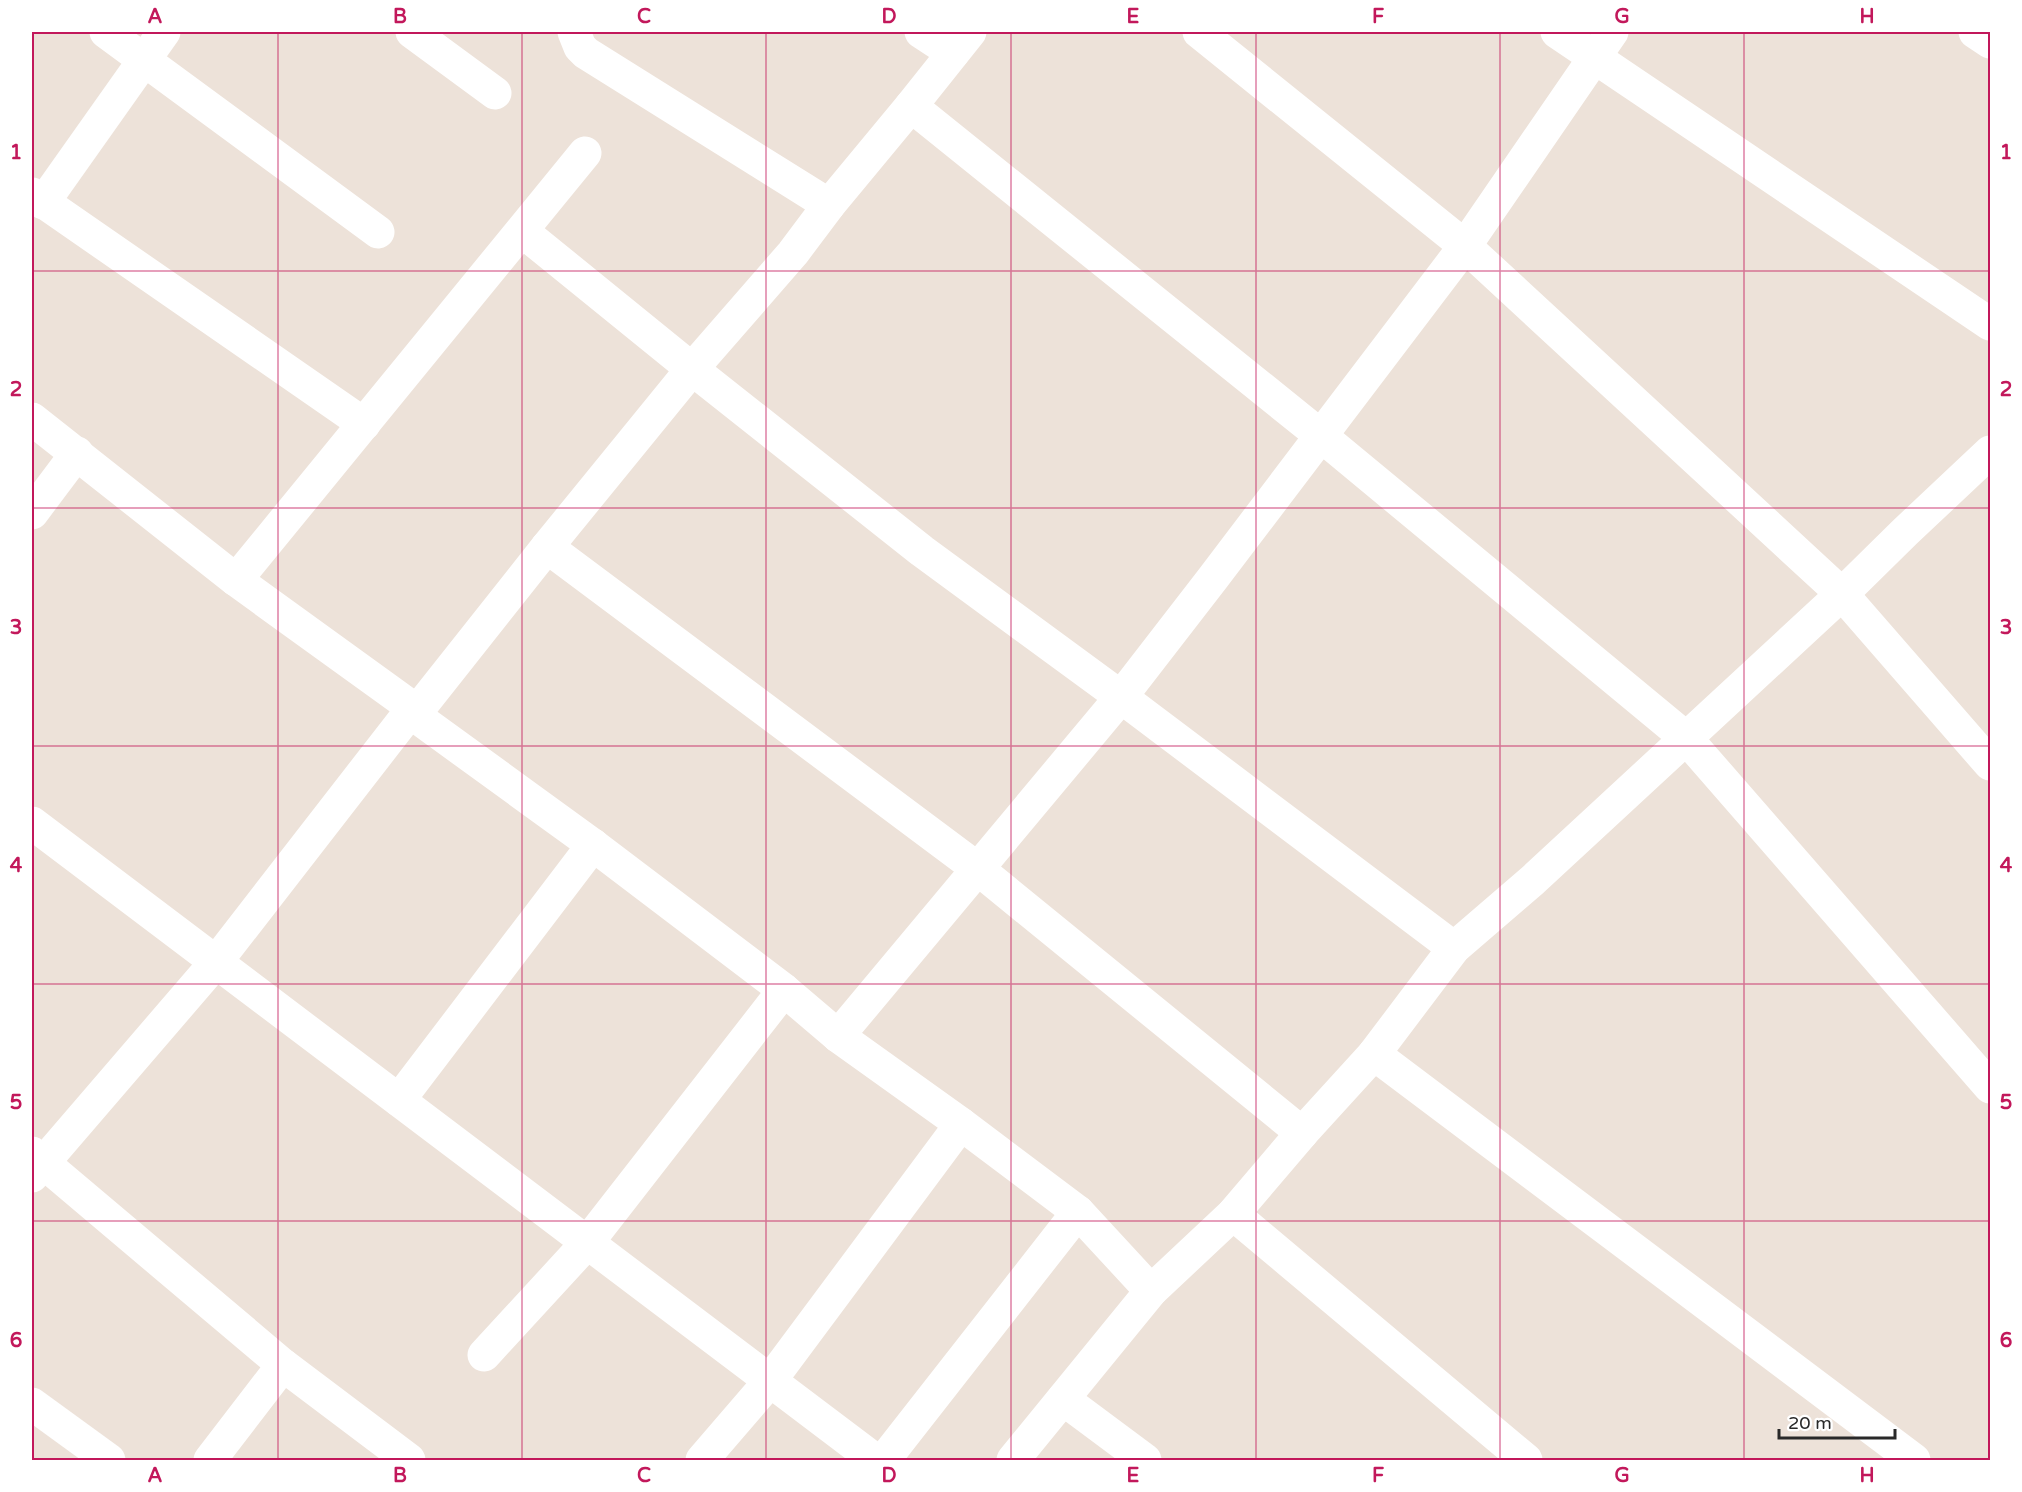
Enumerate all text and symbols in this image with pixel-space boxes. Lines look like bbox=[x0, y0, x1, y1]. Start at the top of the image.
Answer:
text: A bbox=[148, 5, 163, 29]
text: B bbox=[393, 5, 407, 29]
text: C bbox=[637, 5, 651, 29]
text: D bbox=[881, 5, 897, 29]
text: E bbox=[1127, 5, 1140, 29]
text: F bbox=[1372, 5, 1384, 29]
text: G bbox=[1614, 5, 1630, 29]
text: H bbox=[1859, 5, 1875, 29]
text: 1 bbox=[10, 141, 22, 165]
text: 1 bbox=[2000, 141, 2012, 165]
text: 2 bbox=[10, 378, 22, 402]
text: 2 bbox=[2000, 378, 2012, 402]
text: 3 bbox=[10, 616, 22, 640]
text: 3 bbox=[2000, 616, 2012, 640]
text: 4 bbox=[10, 854, 23, 878]
text: 4 bbox=[2000, 854, 2013, 878]
text: 5 bbox=[10, 1091, 22, 1115]
text: 5 bbox=[2000, 1091, 2012, 1115]
text: 6 bbox=[10, 1329, 22, 1353]
text: 6 bbox=[2000, 1329, 2012, 1353]
scale bar bbox=[1779, 1402, 1894, 1440]
text: 20 m bbox=[1788, 1412, 1832, 1434]
text: A bbox=[148, 1464, 163, 1488]
text: B bbox=[393, 1464, 407, 1488]
text: C bbox=[637, 1464, 651, 1488]
text: D bbox=[881, 1464, 897, 1488]
text: E bbox=[1127, 1464, 1140, 1488]
text: F bbox=[1372, 1464, 1384, 1488]
text: G bbox=[1614, 1464, 1630, 1488]
text: H bbox=[1859, 1464, 1875, 1488]

